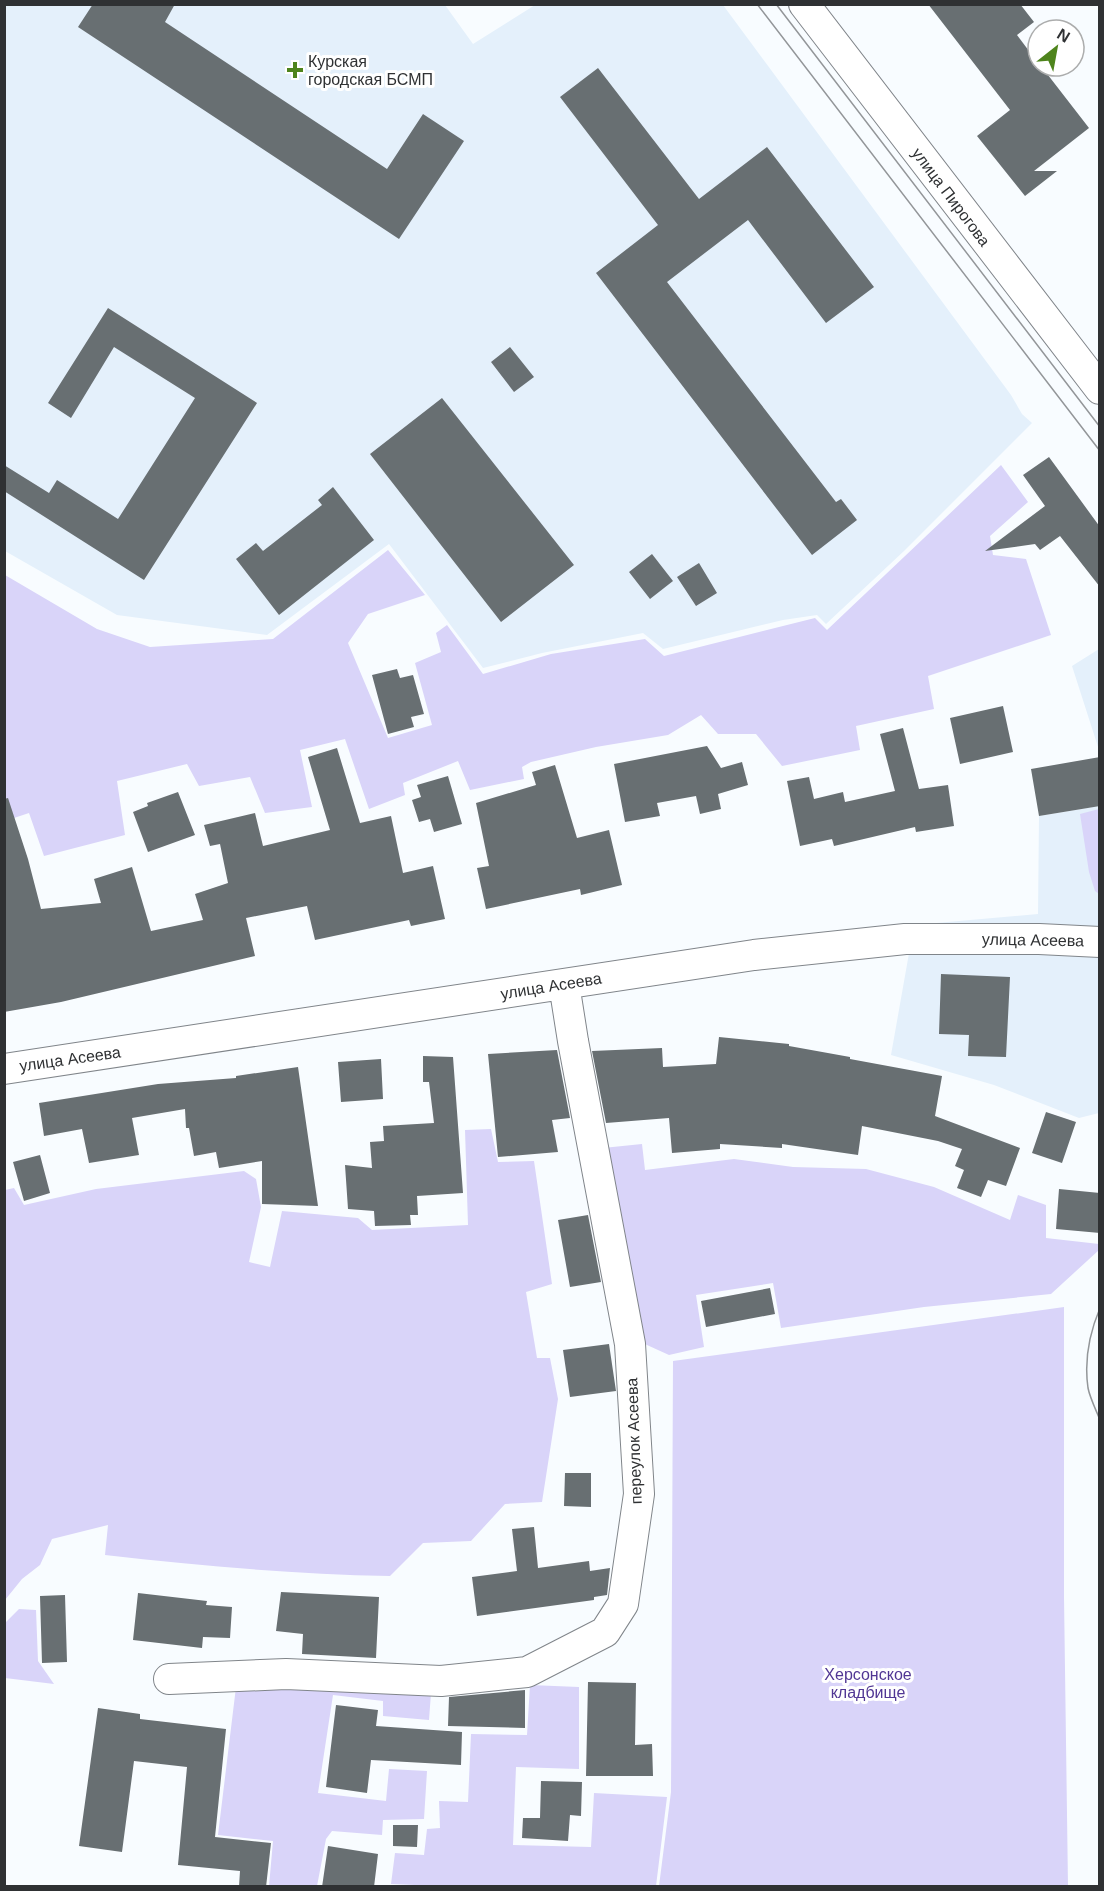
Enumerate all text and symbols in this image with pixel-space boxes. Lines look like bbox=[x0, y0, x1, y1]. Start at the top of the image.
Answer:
north arrow bbox=[1026, 18, 1086, 78]
text: N bbox=[1054, 25, 1073, 46]
place label: Курская городская БСМП bbox=[308, 53, 433, 88]
marker: Курская городская БСМП bbox=[286, 61, 304, 79]
street label: улица Пирогова bbox=[909, 145, 993, 249]
street label: улица Асеева bbox=[982, 931, 1084, 949]
street label: улица Асеева bbox=[499, 970, 603, 1002]
street label: улица Асеева bbox=[18, 1043, 122, 1075]
street label: переулок Асеева bbox=[623, 1377, 645, 1504]
park label: Херсонское кладбище bbox=[824, 1666, 912, 1701]

